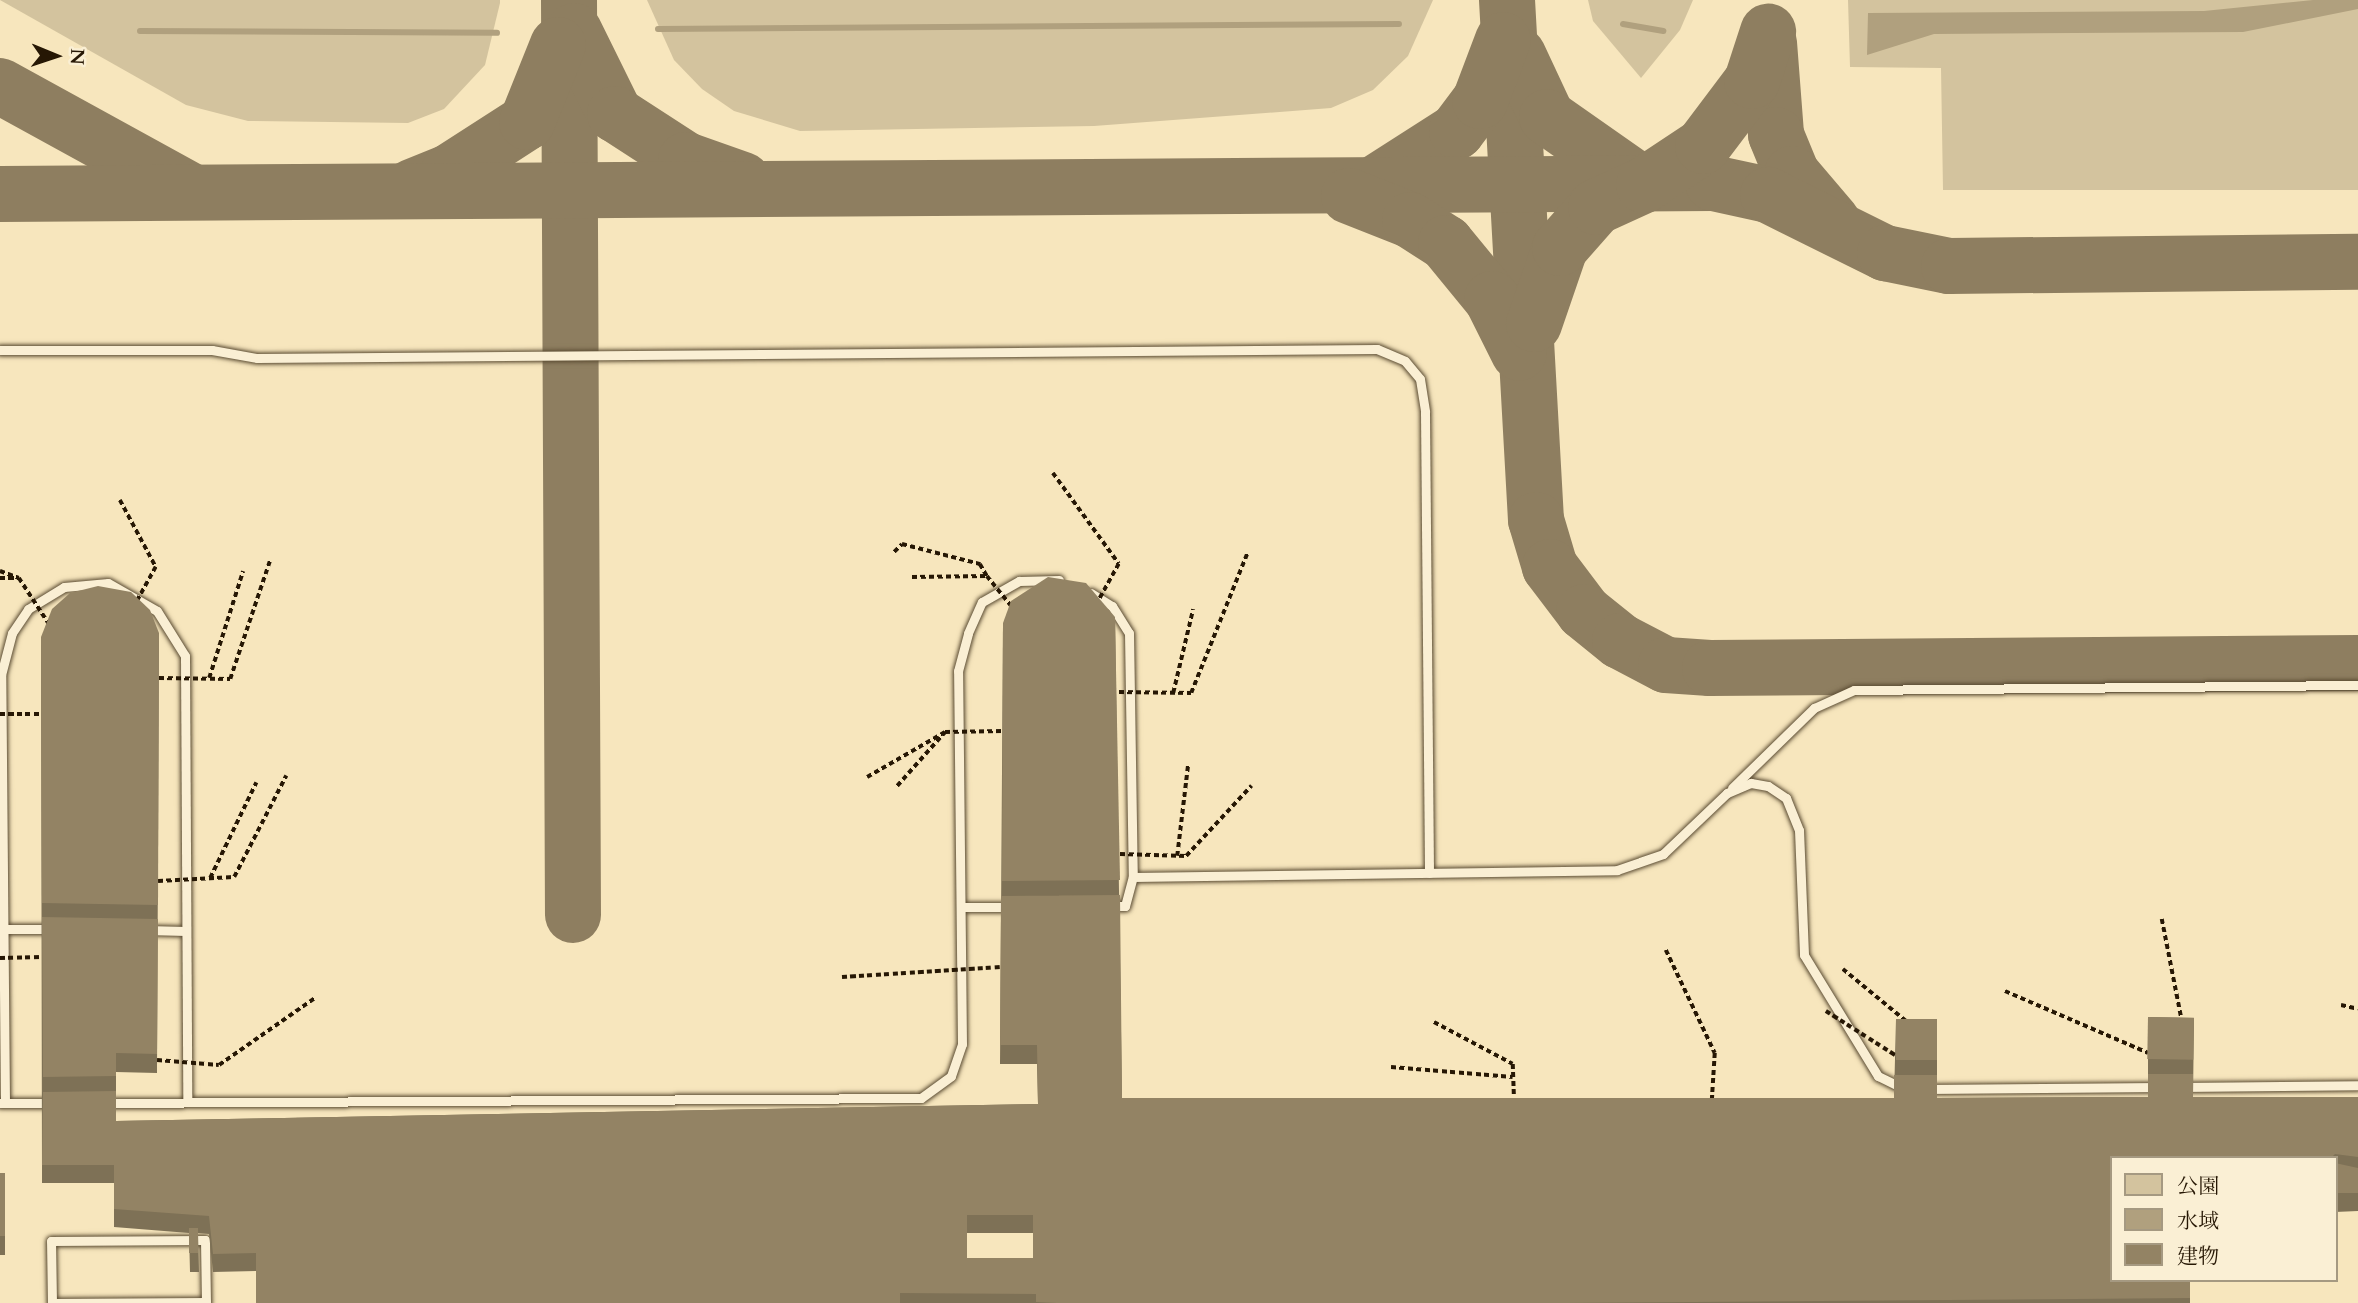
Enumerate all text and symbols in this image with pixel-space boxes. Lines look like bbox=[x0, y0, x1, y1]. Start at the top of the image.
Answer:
north arrow bbox=[21, 21, 91, 91]
text: N bbox=[64, 48, 90, 65]
legend bbox=[2110, 1156, 2337, 1282]
text: 公園 bbox=[2177, 1172, 2219, 1201]
text: 水域 bbox=[2177, 1207, 2219, 1236]
text: 建物 bbox=[2177, 1242, 2219, 1271]

